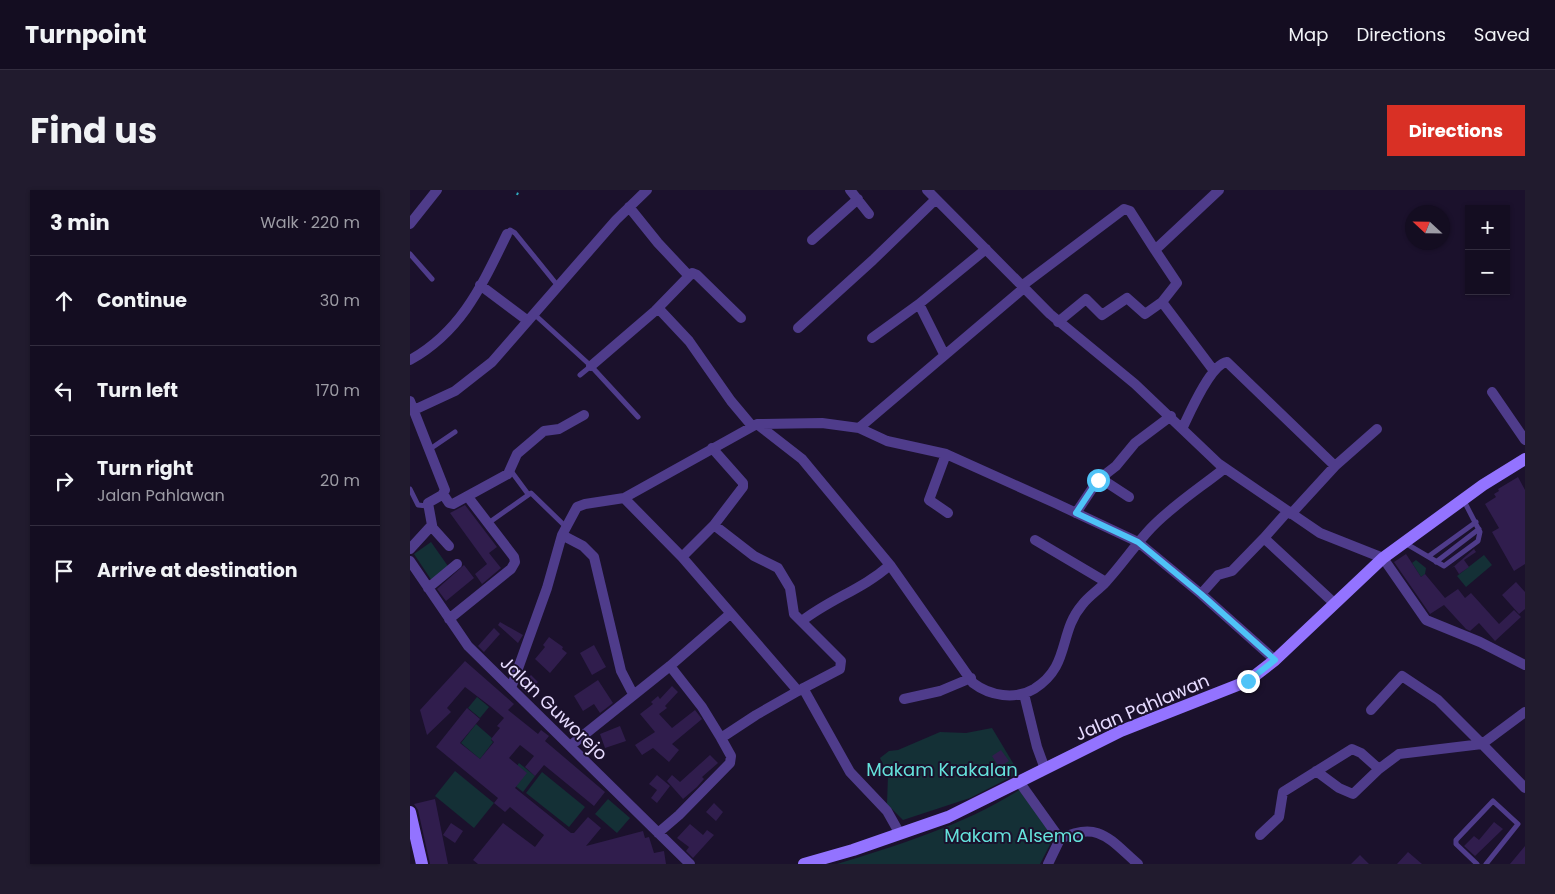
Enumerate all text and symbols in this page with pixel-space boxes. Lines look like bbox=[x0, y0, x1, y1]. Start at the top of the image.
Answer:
text: Turnpoint bbox=[25, 18, 146, 51]
text: Map bbox=[1289, 22, 1328, 47]
text: Directions bbox=[1356, 22, 1446, 47]
text: Saved bbox=[1474, 22, 1530, 47]
button: Directions bbox=[1387, 105, 1525, 156]
text: Find us bbox=[30, 106, 157, 155]
north arrow bbox=[1405, 205, 1450, 250]
map controls bbox=[1465, 205, 1510, 295]
button: + bbox=[1465, 205, 1510, 250]
text: 3 min bbox=[50, 208, 110, 237]
text: Walk · 220 m bbox=[260, 211, 360, 234]
button: − bbox=[1465, 250, 1510, 295]
icon: ahead bbox=[50, 287, 78, 315]
text: Continue bbox=[97, 287, 187, 314]
text: 30 m bbox=[320, 289, 360, 312]
icon: left bbox=[50, 377, 78, 405]
text: Turn left bbox=[97, 377, 178, 404]
text: 170 m bbox=[315, 379, 360, 402]
text: Turn right bbox=[97, 455, 193, 482]
icon: right bbox=[50, 467, 78, 495]
text: 20 m bbox=[320, 469, 360, 492]
route start bbox=[1087, 469, 1110, 492]
text: Jalan Pahlawan bbox=[97, 484, 225, 507]
icon: arrive bbox=[50, 557, 78, 585]
text: Arrive at destination bbox=[97, 557, 298, 584]
street label: Jalan Guworejo bbox=[495, 650, 613, 766]
street label: Jalan Pahlawan bbox=[1071, 667, 1213, 747]
route end bbox=[1237, 670, 1260, 693]
park label: Makam Krakalan bbox=[866, 757, 1018, 782]
park label: Makam Alsemo bbox=[944, 823, 1084, 848]

